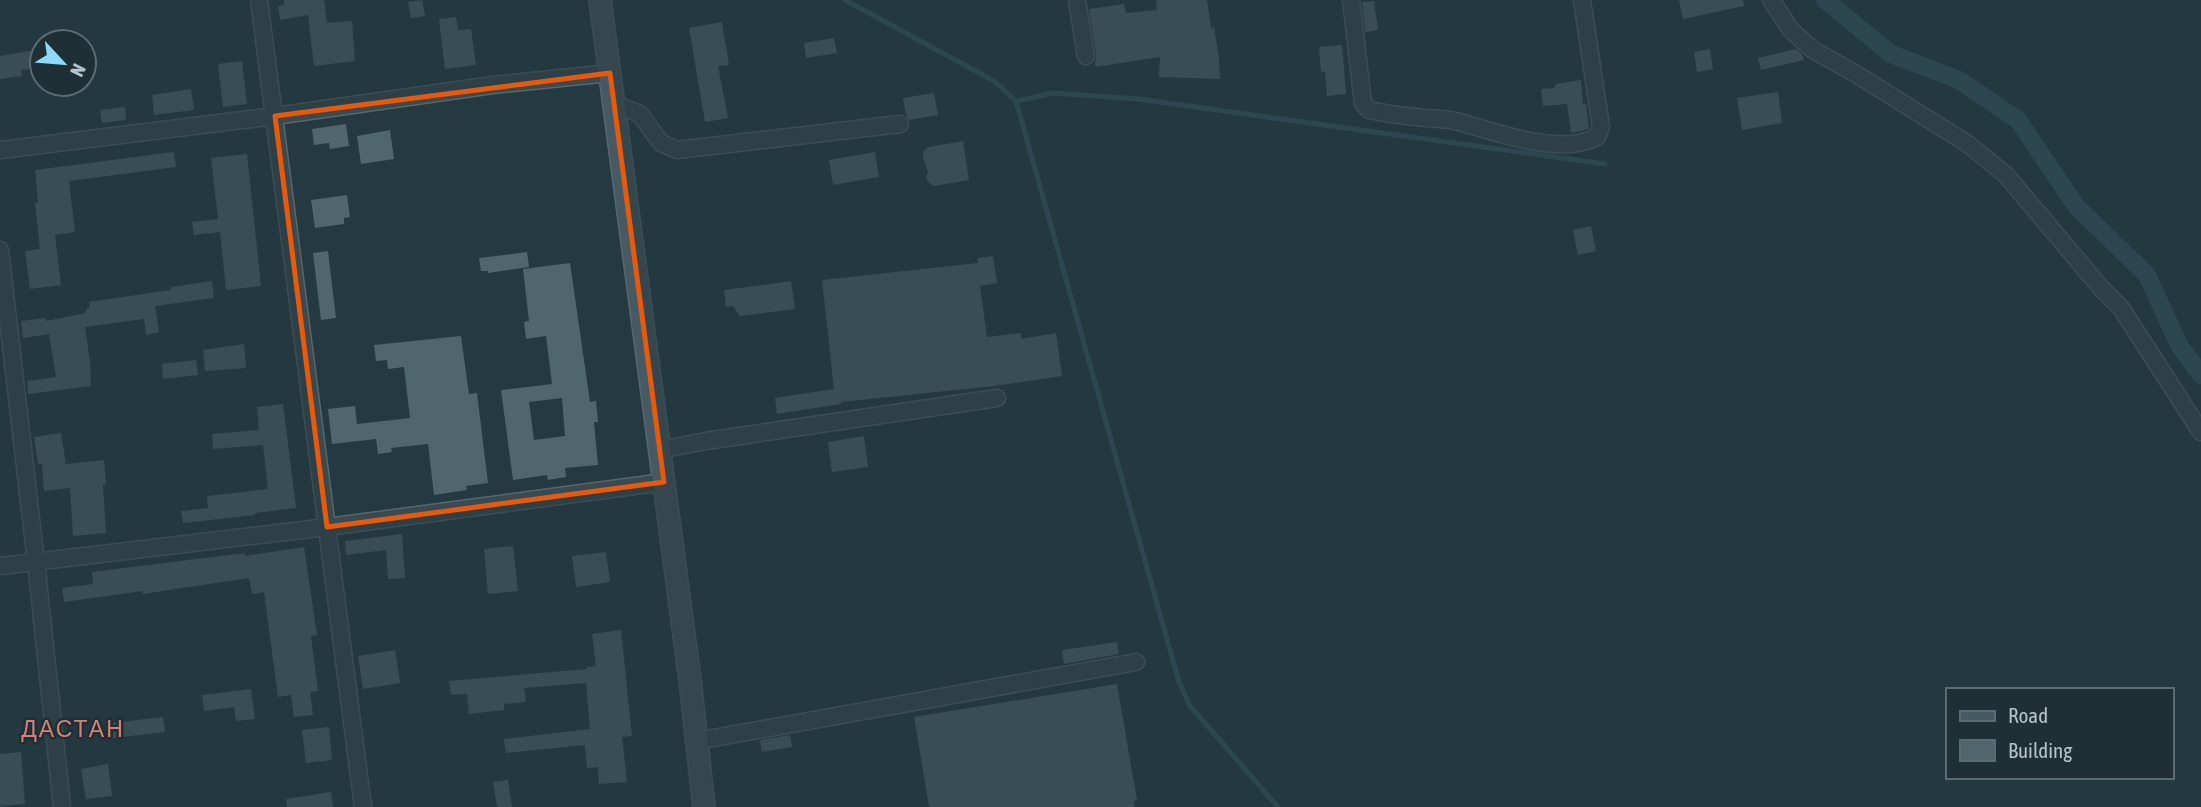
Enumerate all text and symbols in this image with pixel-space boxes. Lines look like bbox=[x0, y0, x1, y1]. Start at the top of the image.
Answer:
north arrow bbox=[28, 28, 98, 98]
text: N bbox=[66, 61, 91, 80]
legend bbox=[1946, 688, 2173, 779]
text: Road bbox=[2008, 703, 2048, 727]
district label: ДАСТАН bbox=[21, 716, 125, 742]
text: Building bbox=[2008, 738, 2072, 762]

